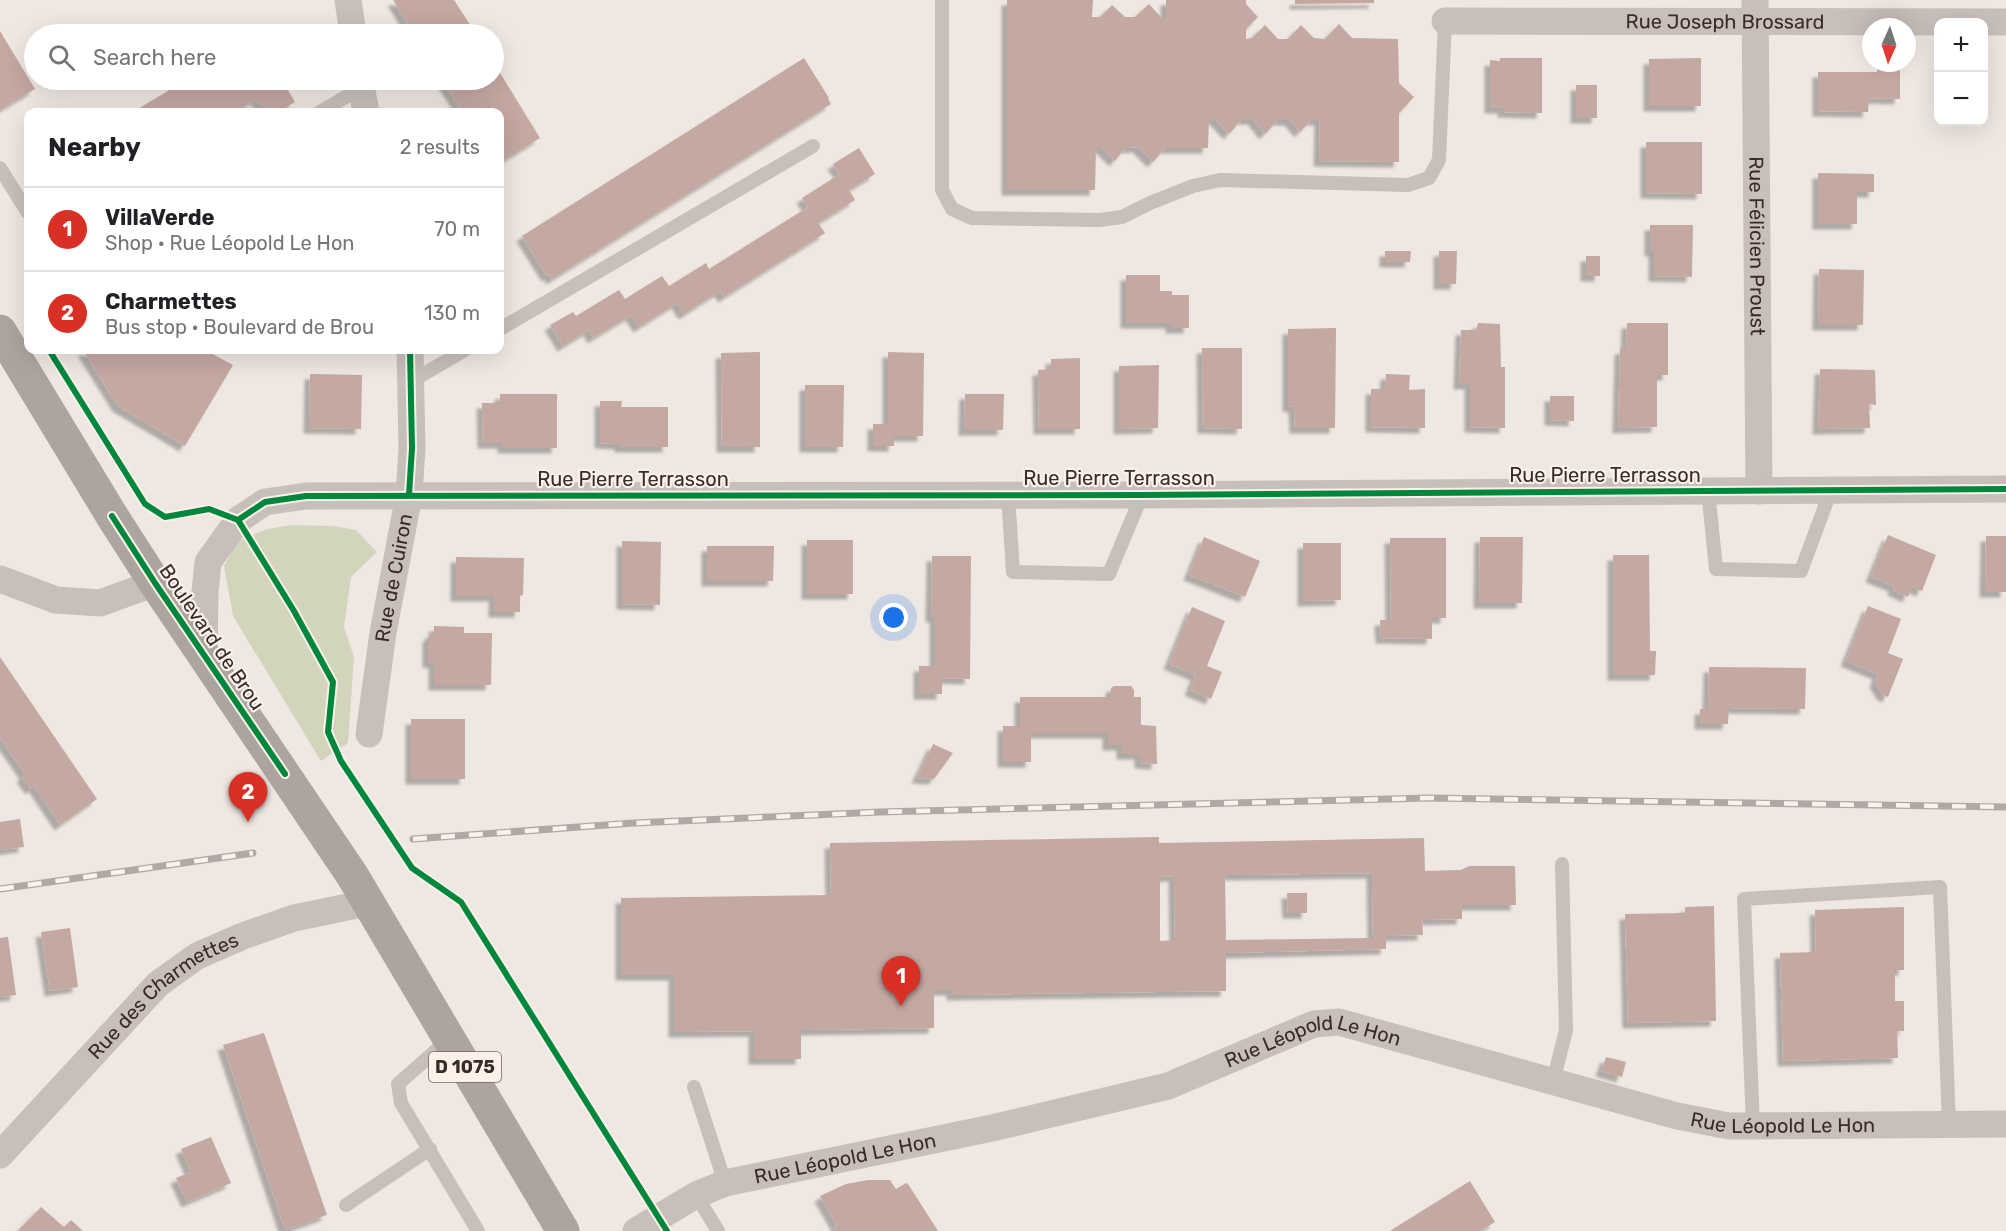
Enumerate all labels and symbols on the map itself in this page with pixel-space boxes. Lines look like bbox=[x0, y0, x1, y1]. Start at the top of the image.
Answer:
street label: Rue Joseph Brossard bbox=[1626, 9, 1824, 34]
north arrow bbox=[1862, 18, 1916, 72]
street label: Rue Félicien Proust bbox=[1744, 156, 1770, 336]
street label: Rue Pierre Terrasson bbox=[1509, 463, 1701, 487]
street label: Rue Pierre Terrasson bbox=[1023, 466, 1215, 490]
street label: Rue Pierre Terrasson bbox=[537, 467, 729, 491]
street label: Rue de Cuiron bbox=[370, 512, 417, 644]
street label: Boulevard de Brou bbox=[154, 559, 270, 715]
your location bbox=[879, 603, 908, 632]
pin: 2 bbox=[228, 772, 268, 822]
street label: Rue des Charmettes bbox=[83, 927, 242, 1064]
pin: 1 bbox=[882, 956, 920, 1006]
street label: Rue Léopold Le Hon bbox=[1221, 1010, 1404, 1073]
road number: D 1075 bbox=[429, 1052, 501, 1082]
street label: Rue Léopold Le Hon bbox=[1688, 1107, 1875, 1138]
street label: Rue Léopold Le Hon bbox=[752, 1128, 938, 1189]

